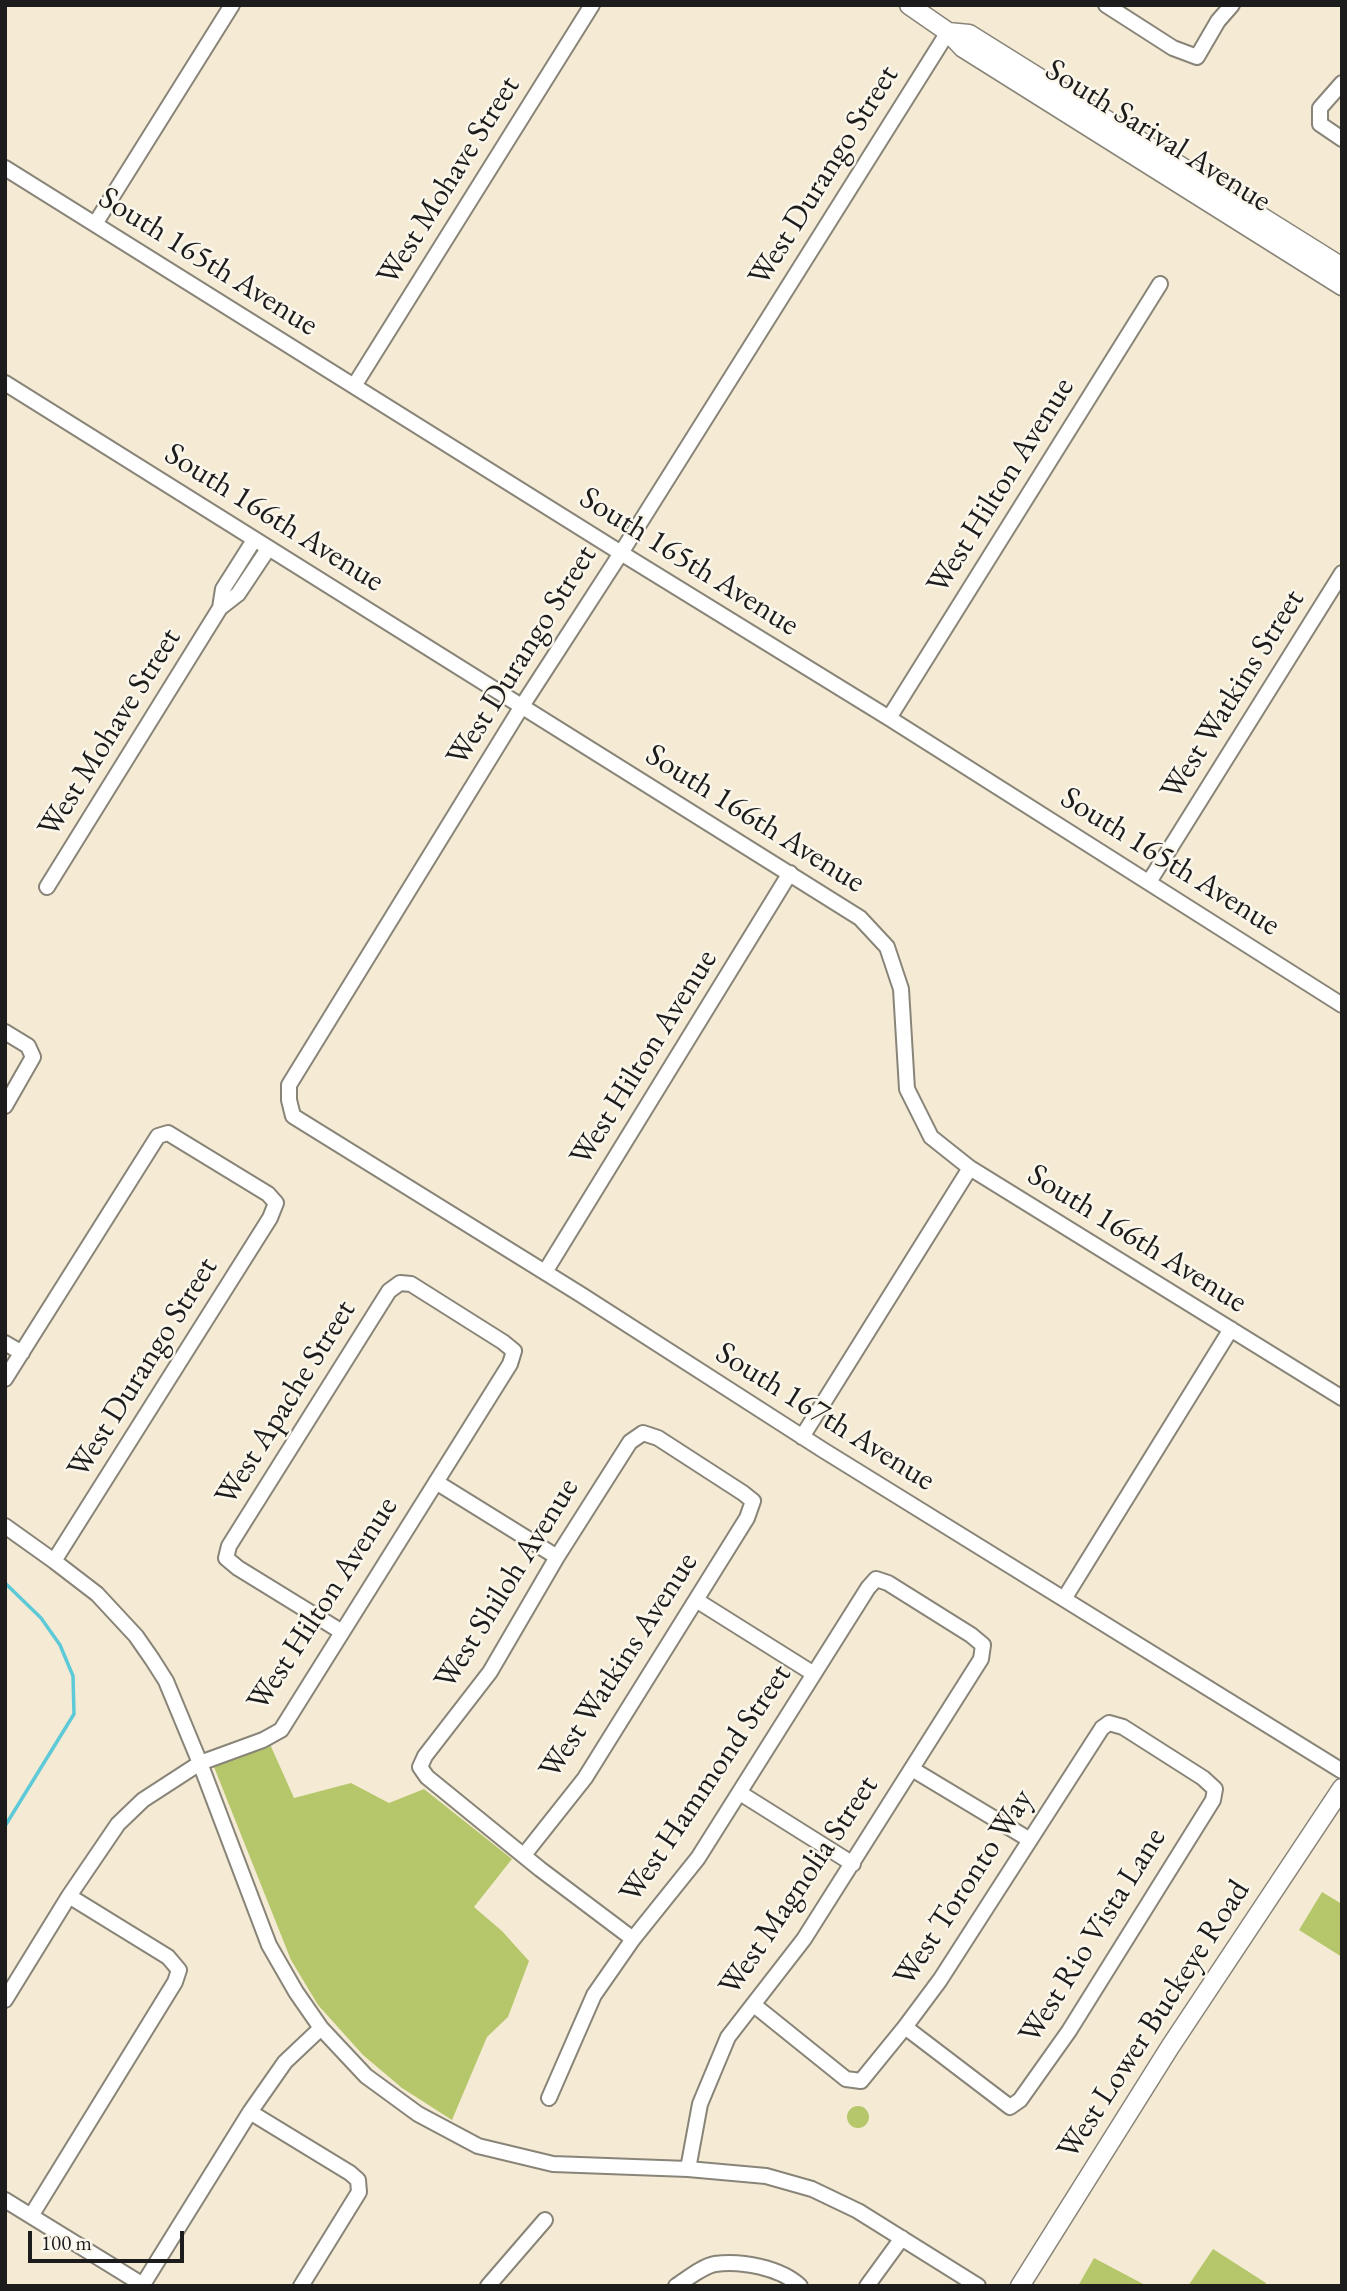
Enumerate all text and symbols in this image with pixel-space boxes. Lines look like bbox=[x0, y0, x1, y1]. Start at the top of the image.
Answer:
street label: South Sarival Avenue bbox=[1038, 51, 1278, 221]
street label: West Durango Street bbox=[741, 58, 907, 294]
street label: West Mohave Street bbox=[369, 69, 529, 293]
street label: South 165th Avenue bbox=[91, 179, 325, 345]
street label: West Hilton Avenue bbox=[919, 371, 1083, 601]
street label: South 166th Avenue bbox=[157, 435, 391, 601]
street label: South 165th Avenue bbox=[572, 479, 806, 645]
street label: West Durango Street bbox=[439, 538, 605, 774]
street label: West Watkins Street bbox=[1153, 583, 1313, 807]
street label: West Mohave Street bbox=[30, 621, 190, 845]
street label: South 166th Avenue bbox=[638, 736, 872, 902]
street label: South 165th Avenue bbox=[1053, 779, 1287, 945]
street label: West Hilton Avenue bbox=[562, 943, 726, 1173]
street label: South 166th Avenue bbox=[1020, 1156, 1254, 1322]
street label: West Durango Street bbox=[60, 1250, 226, 1486]
street label: West Apache Street bbox=[207, 1293, 365, 1513]
street label: South 167th Avenue bbox=[708, 1334, 942, 1500]
street label: West Shiloh Avenue bbox=[427, 1471, 587, 1697]
street label: West Hilton Avenue bbox=[239, 1490, 407, 1718]
street label: West Watkins Avenue bbox=[531, 1545, 707, 1787]
street label: West Hammond Street bbox=[612, 1657, 800, 1911]
street label: West Magnolia Street bbox=[711, 1769, 887, 2003]
street label: West Toronto Way bbox=[886, 1782, 1042, 1994]
street label: West Rio Vista Lane bbox=[1011, 1821, 1175, 2051]
street label: West Lower Buckeye Road bbox=[1049, 1873, 1259, 2167]
scale bar bbox=[32, 2218, 187, 2262]
text: 100 m bbox=[41, 2229, 92, 2256]

